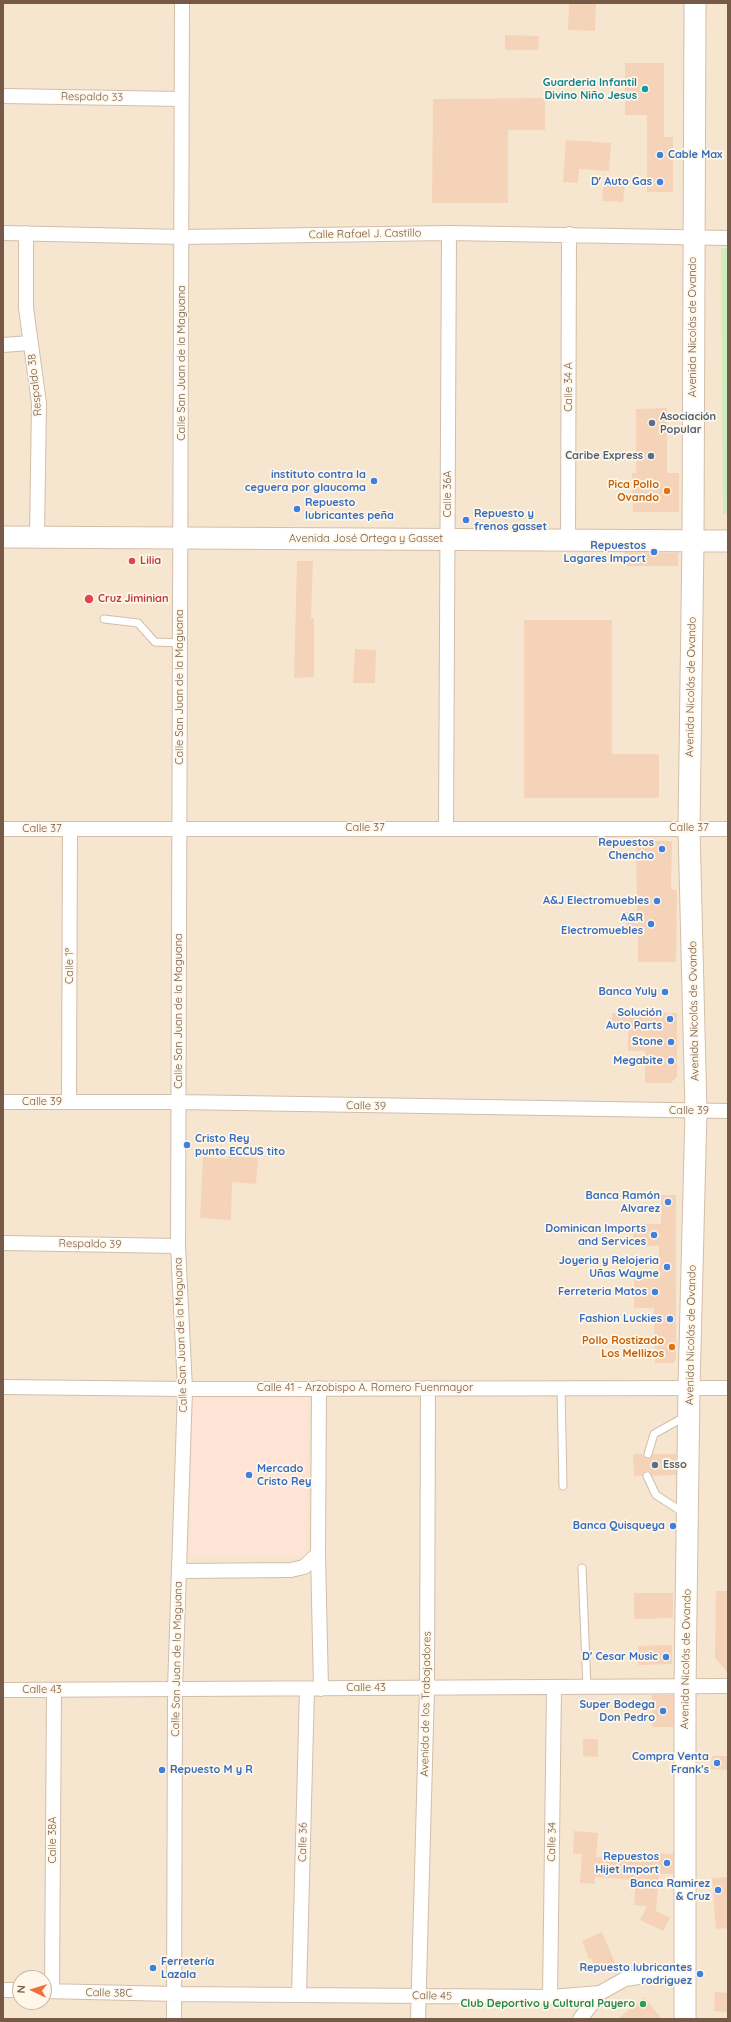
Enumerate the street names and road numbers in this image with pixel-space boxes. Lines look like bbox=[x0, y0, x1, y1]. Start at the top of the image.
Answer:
street label: Respaldo 33 bbox=[61, 90, 123, 104]
street label: Calle Rafael J. Castillo bbox=[309, 226, 421, 242]
street label: Avenida Nicolás de Ovando bbox=[686, 257, 700, 397]
street label: Calle San Juan de la Maguana bbox=[175, 285, 189, 441]
street label: Respaldo 38 bbox=[25, 353, 45, 417]
street label: Calle 34 A bbox=[562, 362, 576, 412]
street label: Calle 36A bbox=[441, 471, 455, 517]
street label: Avenida José Ortega y Gasset bbox=[289, 532, 443, 546]
street label: Calle San Juan de la Maguana bbox=[173, 609, 187, 765]
street label: Avenida Nicolás de Ovando bbox=[683, 617, 699, 757]
street label: Calle 37 bbox=[345, 821, 385, 835]
street label: Calle 37 bbox=[669, 821, 709, 835]
street label: Calle 37 bbox=[22, 822, 62, 836]
street label: Calle San Juan de la Maguana bbox=[172, 933, 186, 1089]
street label: Avenida Nicolás de Ovando bbox=[686, 941, 702, 1081]
street label: Calle 1ª bbox=[63, 948, 77, 984]
street label: Calle 39 bbox=[22, 1095, 62, 1109]
street label: Calle 39 bbox=[346, 1099, 386, 1113]
street label: Calle 39 bbox=[669, 1104, 709, 1118]
street label: Respaldo 39 bbox=[59, 1237, 121, 1251]
street label: Calle San Juan de la Maguana bbox=[172, 1257, 190, 1413]
street label: Avenida Nicolás de Ovando bbox=[683, 1265, 699, 1405]
street label: Calle 41 - Arzobispo A. Romero Fuenmayor bbox=[257, 1381, 473, 1395]
street label: Calle San Juan de la Maguana bbox=[169, 1581, 185, 1737]
street label: Avenida Nicolás de Ovando bbox=[678, 1589, 694, 1729]
street label: Avenida de los Trabajadores bbox=[418, 1631, 434, 1777]
street label: Calle 43 bbox=[346, 1681, 386, 1695]
street label: Calle 43 bbox=[22, 1683, 62, 1697]
street label: Calle 38A bbox=[46, 1817, 60, 1863]
street label: Calle 36 bbox=[296, 1822, 310, 1862]
street label: Calle 34 bbox=[545, 1822, 559, 1862]
street label: Calle 38C bbox=[85, 1986, 133, 2000]
street label: Calle 45 bbox=[412, 1989, 452, 2003]

